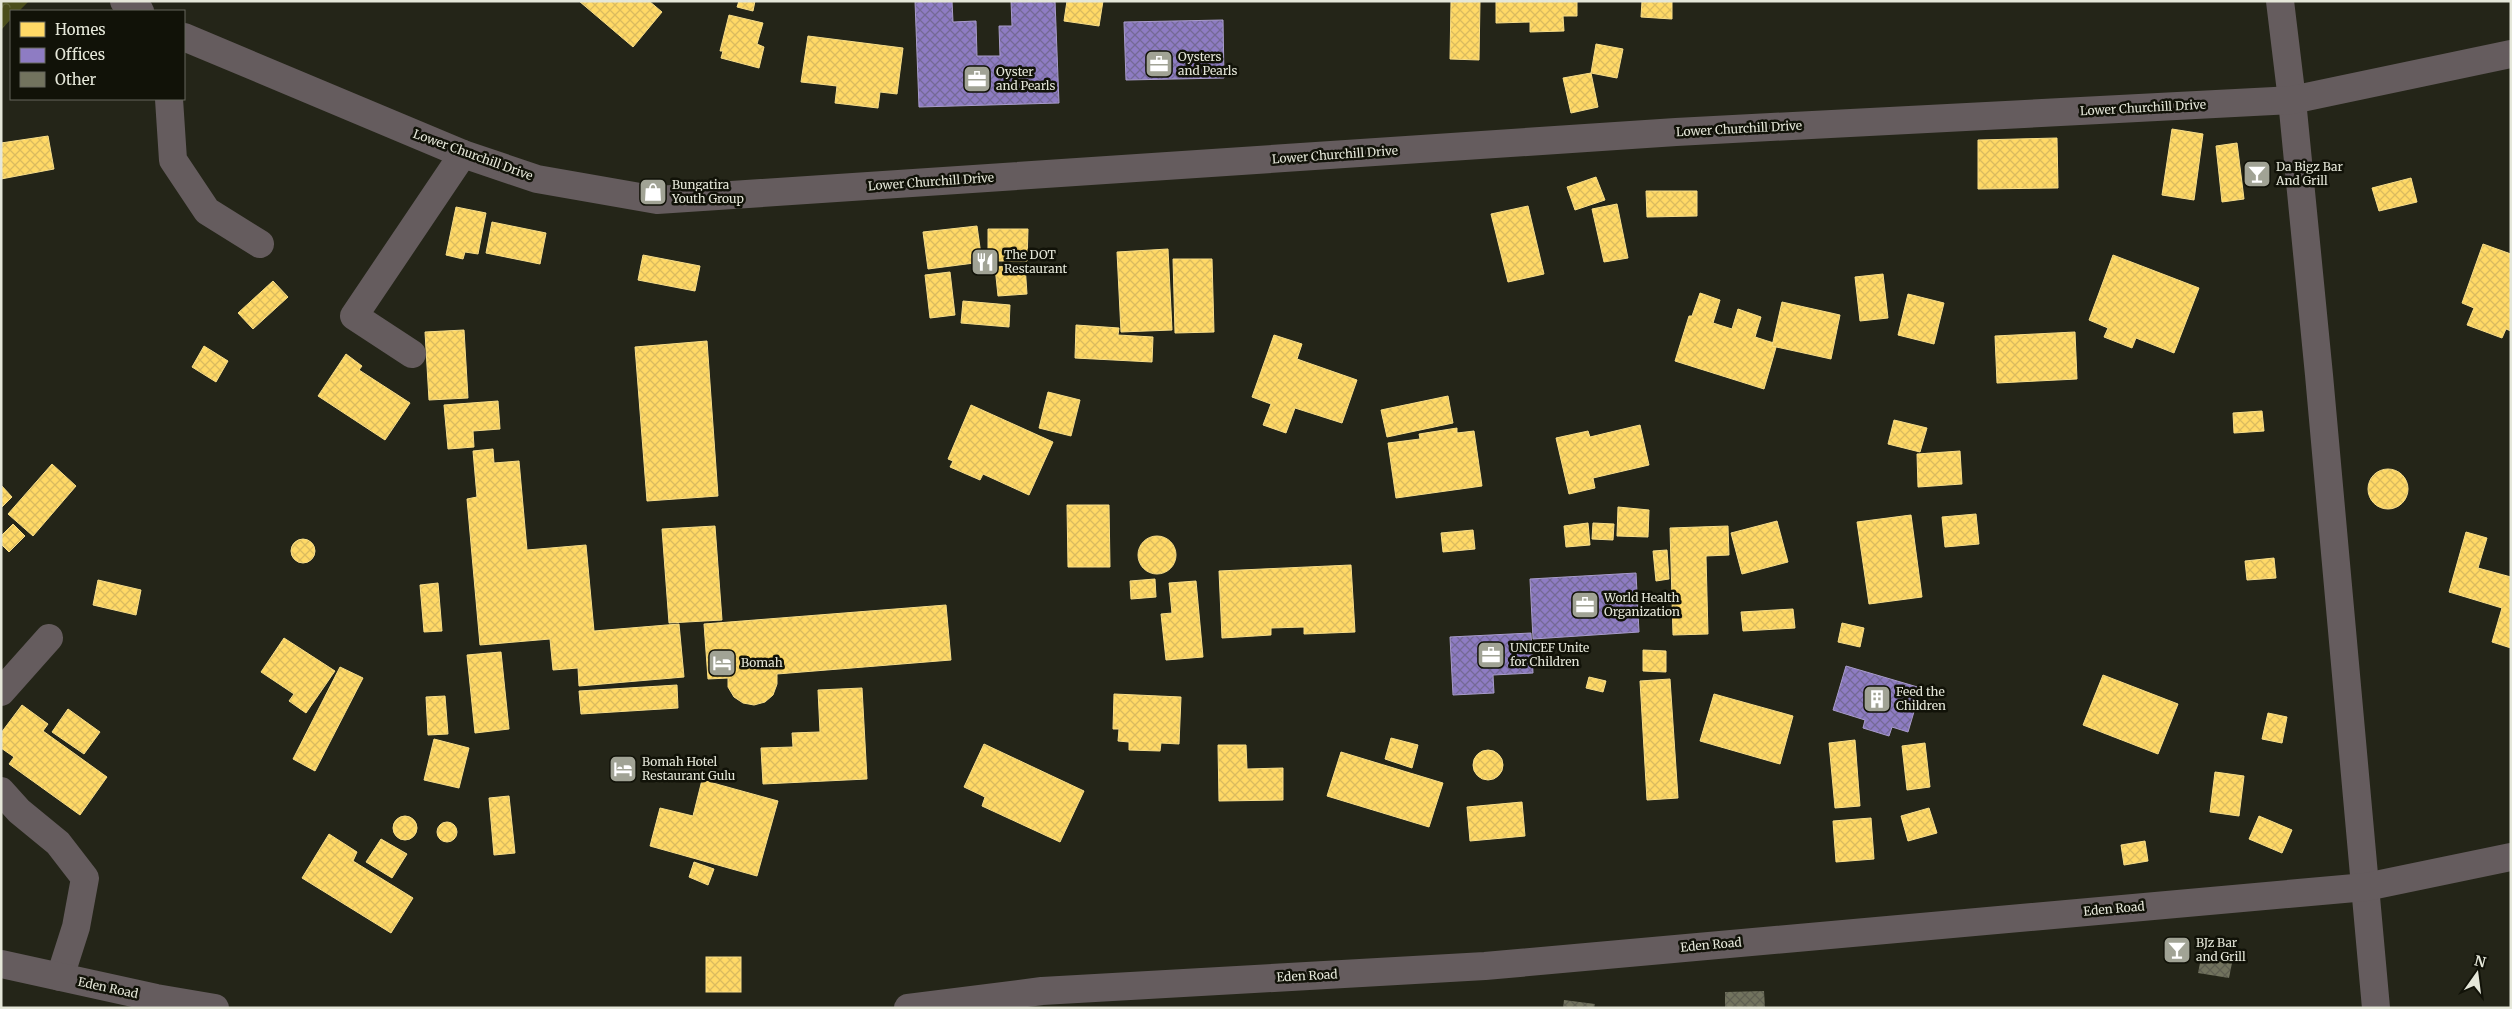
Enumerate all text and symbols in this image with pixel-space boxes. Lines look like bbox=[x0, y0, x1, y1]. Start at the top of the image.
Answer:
legend bbox=[10, 10, 185, 100]
text: Homes bbox=[55, 20, 106, 39]
text: Offices bbox=[55, 45, 105, 64]
office icon: Oysters and Pearls bbox=[1144, 49, 1174, 79]
place label: Oysters and Pearls bbox=[1178, 49, 1237, 78]
office icon: Oyster and Pearls bbox=[962, 64, 992, 94]
place label: Oyster and Pearls bbox=[996, 64, 1055, 93]
text: Other bbox=[55, 70, 97, 89]
street label: Lower Churchill Drive bbox=[2080, 97, 2206, 118]
street label: Lower Churchill Drive bbox=[1676, 118, 1802, 139]
street label: Lower Churchill Drive bbox=[411, 126, 535, 183]
street label: Lower Churchill Drive bbox=[1271, 143, 1398, 166]
bar icon: Da Bigz Bar And Grill bbox=[2242, 159, 2272, 189]
place label: Da Bigz Bar And Grill bbox=[2275, 159, 2344, 188]
street label: Lower Churchill Drive bbox=[867, 170, 994, 193]
shop icon: Bungatira Youth Group bbox=[638, 177, 668, 207]
place label: Bungatira Youth Group bbox=[671, 177, 744, 206]
restaurant icon: The DOT Restaurant bbox=[970, 247, 1000, 277]
place label: The DOT Restaurant bbox=[1004, 247, 1067, 276]
office icon: World Health Organization bbox=[1570, 590, 1600, 620]
place label: World Health Organization bbox=[1603, 590, 1680, 619]
office icon: UNICEF Unite for Children bbox=[1476, 640, 1506, 670]
place label: UNICEF Unite for Children bbox=[1510, 640, 1589, 669]
hotel icon: Bomah bbox=[707, 648, 737, 678]
place label: Bomah bbox=[741, 655, 783, 670]
building icon: Feed the Children bbox=[1862, 684, 1892, 714]
place label: Feed the Children bbox=[1896, 684, 1946, 713]
hotel icon: Bomah Hotel Restaurant Gulu bbox=[608, 754, 638, 784]
place label: Bomah Hotel Restaurant Gulu bbox=[642, 754, 736, 783]
street label: Eden Road bbox=[2083, 898, 2145, 919]
street label: Eden Road bbox=[1680, 934, 1742, 955]
bar icon: BJz Bar and Grill bbox=[2162, 935, 2192, 965]
place label: BJz Bar and Grill bbox=[2196, 935, 2246, 964]
north arrow bbox=[2452, 949, 2502, 999]
text: N bbox=[2473, 951, 2488, 971]
street label: Eden Road bbox=[1276, 966, 1338, 985]
street label: Eden Road bbox=[77, 974, 140, 1001]

